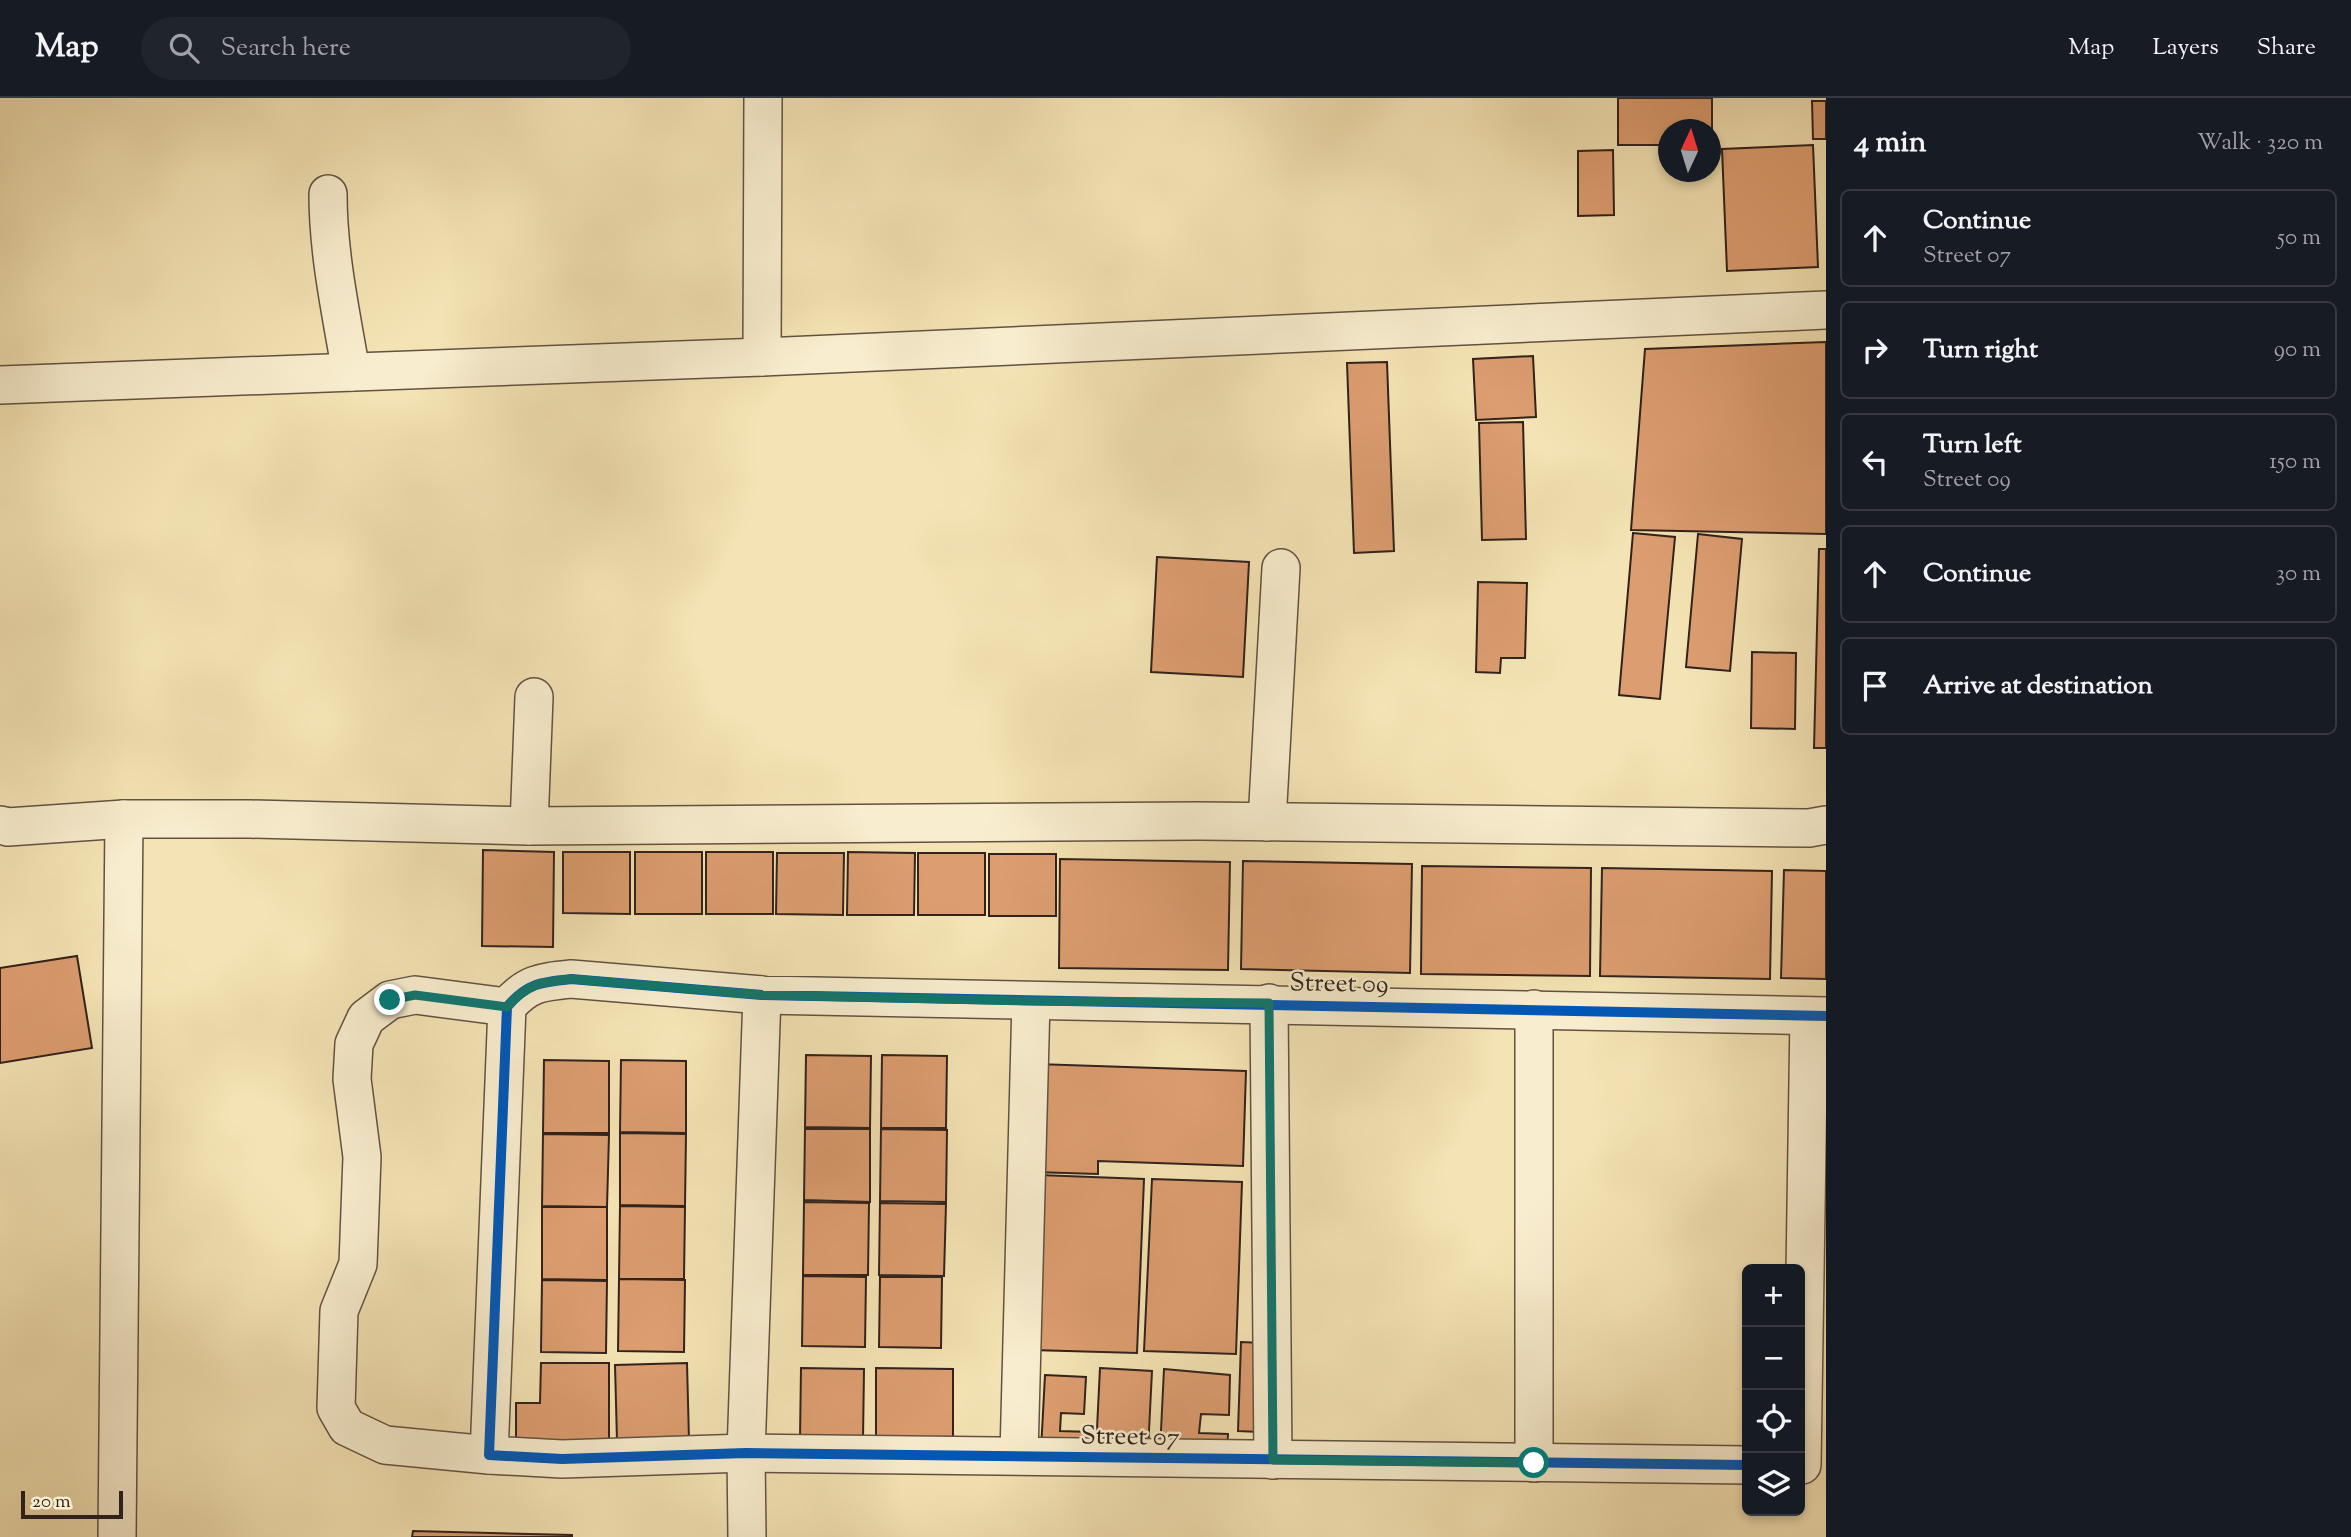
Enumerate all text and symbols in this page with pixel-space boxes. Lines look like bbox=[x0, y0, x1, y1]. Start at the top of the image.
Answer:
search box bbox=[141, 17, 631, 80]
text: Map bbox=[35, 24, 99, 72]
icon: search bbox=[165, 29, 203, 67]
text: Search here bbox=[221, 30, 351, 67]
text: Map bbox=[2068, 31, 2114, 65]
text: Layers bbox=[2152, 31, 2219, 65]
text: Share bbox=[2257, 31, 2316, 65]
north arrow bbox=[1658, 119, 1721, 182]
text: 4 min bbox=[1854, 122, 1927, 165]
text: Walk · 320 m bbox=[2197, 127, 2323, 160]
text: Continue bbox=[1923, 203, 2031, 240]
icon: ahead bbox=[1856, 219, 1894, 257]
text: 50 m bbox=[2277, 222, 2321, 255]
text: Street 07 bbox=[1923, 240, 2011, 273]
icon: right bbox=[1856, 331, 1894, 369]
text: Turn right bbox=[1923, 332, 2038, 369]
text: 90 m bbox=[2274, 334, 2321, 367]
text: Turn left bbox=[1923, 427, 2022, 464]
icon: left bbox=[1856, 443, 1894, 481]
text: 150 m bbox=[2269, 446, 2321, 479]
text: Street 09 bbox=[1923, 464, 2011, 497]
icon: ahead bbox=[1856, 555, 1894, 593]
text: Continue bbox=[1923, 556, 2031, 593]
text: 30 m bbox=[2276, 558, 2321, 591]
icon: arrive bbox=[1856, 667, 1894, 705]
text: Arrive at destination bbox=[1923, 668, 2153, 705]
street label: Street 09 bbox=[1289, 965, 1389, 1004]
route end bbox=[374, 984, 405, 1015]
map controls bbox=[1742, 1264, 1805, 1516]
button: + bbox=[1742, 1264, 1805, 1327]
button: − bbox=[1742, 1327, 1805, 1390]
button: locate bbox=[1742, 1390, 1805, 1453]
street label: Street 07 bbox=[1080, 1418, 1180, 1457]
route start bbox=[1518, 1447, 1549, 1478]
button: layers bbox=[1742, 1453, 1805, 1516]
scale bar bbox=[21, 1488, 122, 1520]
text: 20 m bbox=[32, 1489, 71, 1516]

